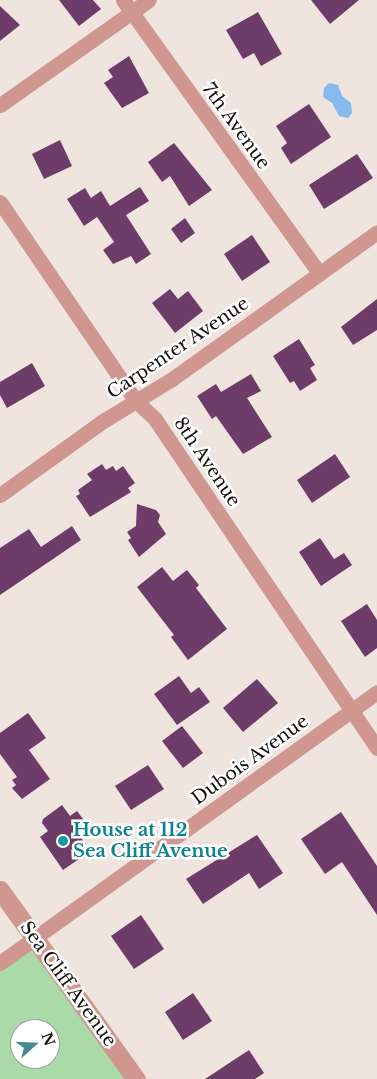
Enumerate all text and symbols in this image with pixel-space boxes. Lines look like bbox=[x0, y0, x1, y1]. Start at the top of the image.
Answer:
street label: 7th Avenue bbox=[197, 78, 275, 174]
street label: Carpenter Avenue bbox=[103, 292, 253, 404]
street label: 8th Avenue bbox=[169, 413, 245, 511]
street label: Dubois Avenue bbox=[187, 710, 313, 810]
place label: House at 112 Sea Cliff Avenue bbox=[73, 820, 228, 862]
marker: House at 112 Sea Cliff Avenue bbox=[57, 835, 69, 847]
street label: Sea Cliff Avenue bbox=[15, 917, 121, 1051]
north arrow bbox=[10, 1019, 60, 1069]
text: N bbox=[37, 1030, 59, 1048]

